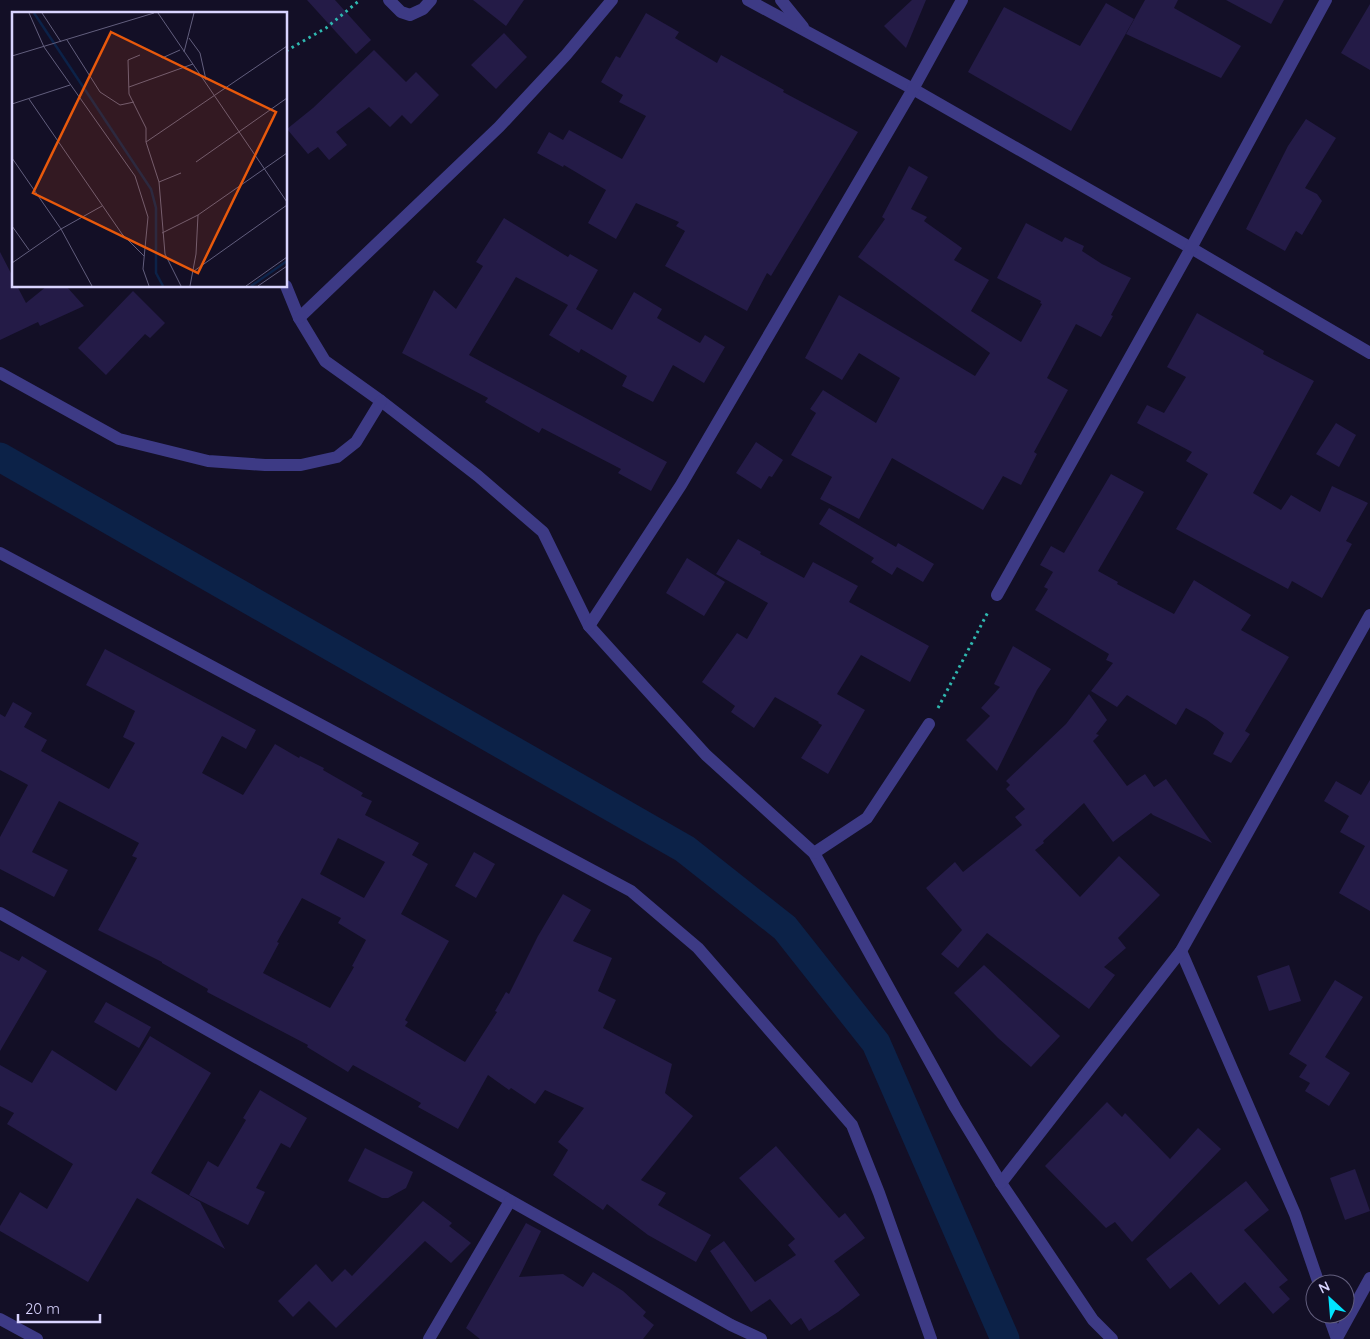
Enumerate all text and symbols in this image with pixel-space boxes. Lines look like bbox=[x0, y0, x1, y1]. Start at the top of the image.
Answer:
inset map bbox=[12, 12, 288, 288]
north arrow bbox=[1305, 1274, 1355, 1324]
text: N bbox=[1316, 1277, 1333, 1298]
scale bar bbox=[18, 1292, 100, 1324]
text: 20 m bbox=[25, 1299, 60, 1318]

